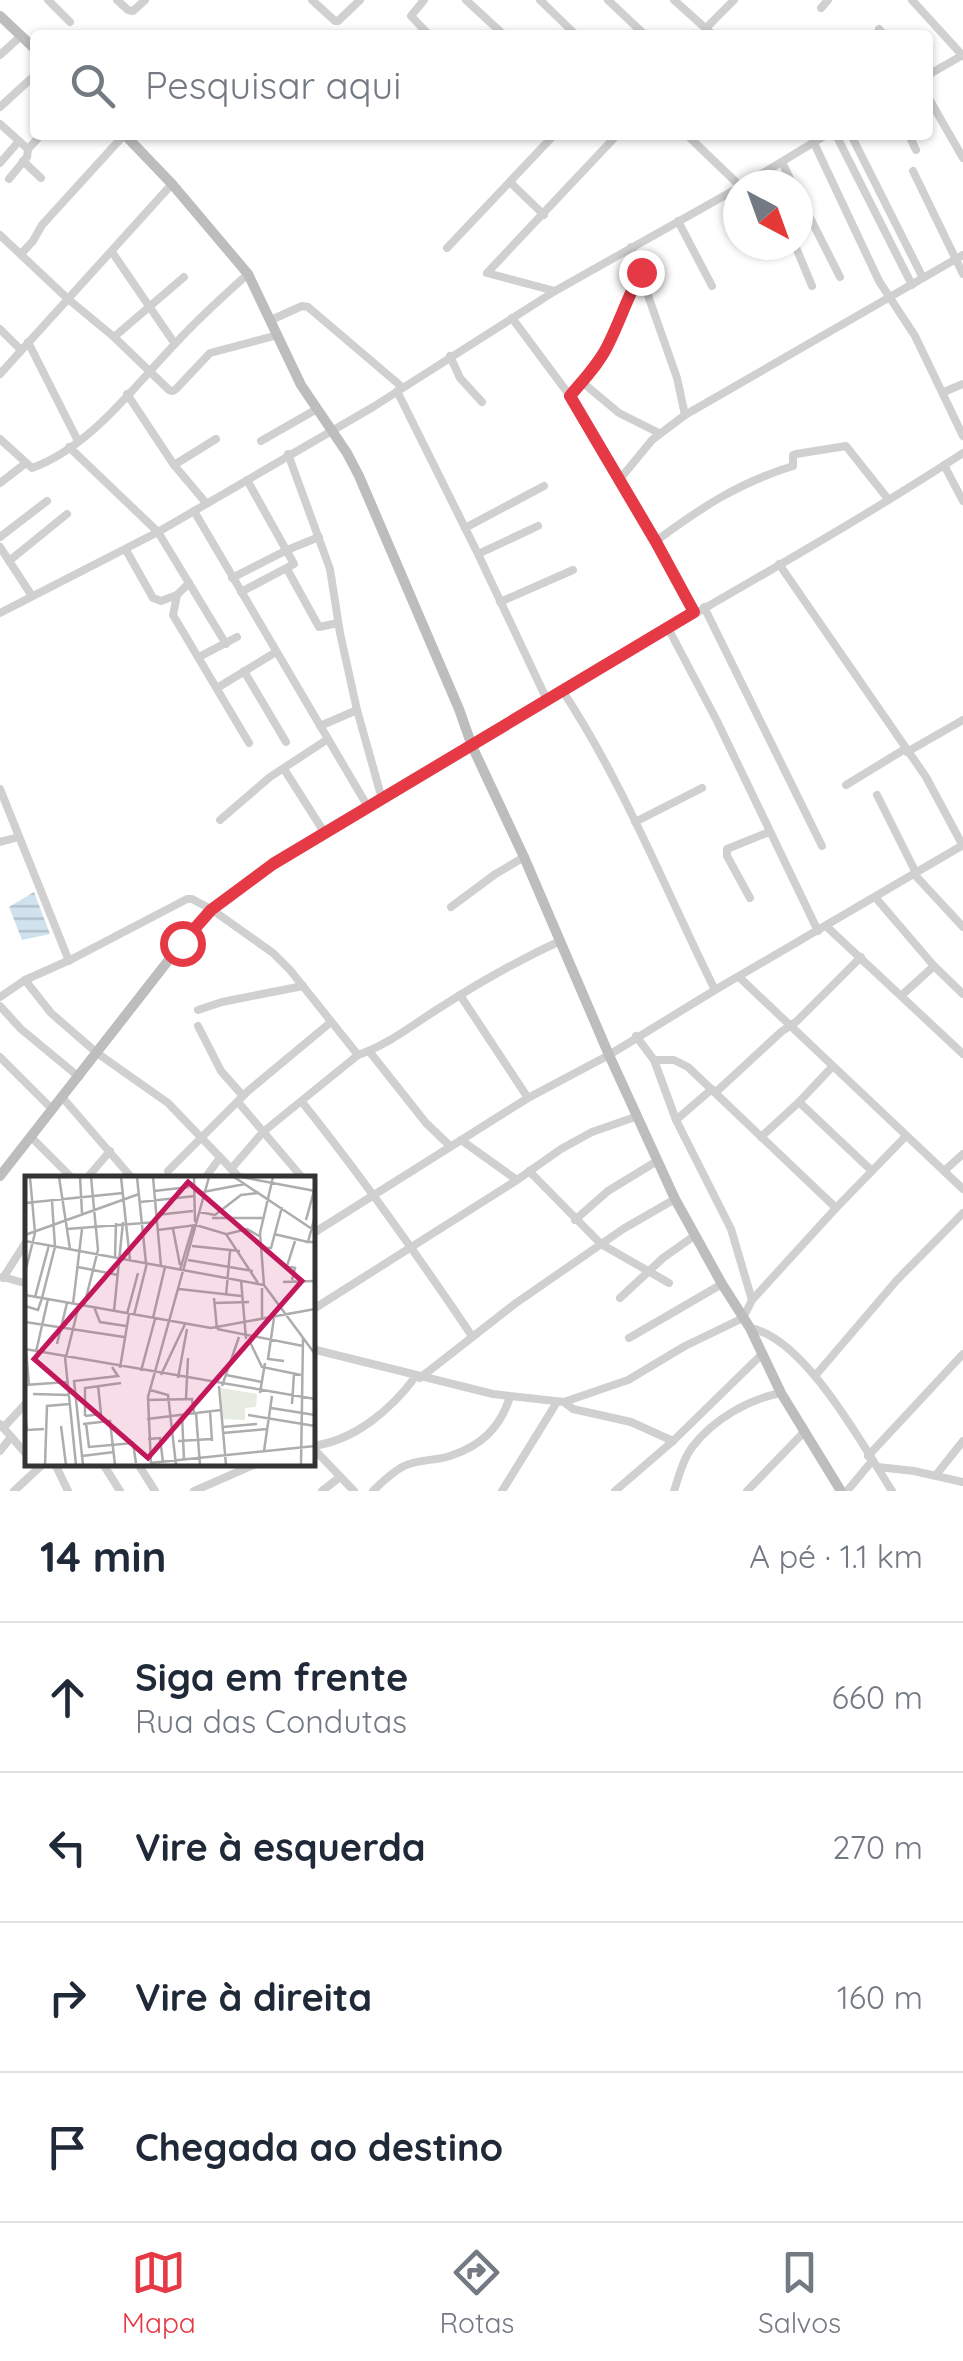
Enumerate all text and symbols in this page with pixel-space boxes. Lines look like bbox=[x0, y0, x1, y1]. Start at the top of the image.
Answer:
search box bbox=[30, 30, 933, 140]
icon: search bbox=[65, 58, 120, 113]
text: Pesquisar aqui bbox=[145, 61, 401, 109]
north arrow bbox=[723, 170, 813, 260]
route end bbox=[619, 250, 665, 296]
route start bbox=[160, 921, 206, 967]
inset map bbox=[25, 1176, 315, 1466]
text: 14 min bbox=[40, 1530, 166, 1583]
text: A pé · 1.1 km bbox=[749, 1536, 923, 1576]
text: Siga em frente bbox=[135, 1653, 408, 1701]
icon: ahead bbox=[40, 1670, 95, 1725]
text: 660 m bbox=[832, 1677, 923, 1717]
text: Rua das Condutas bbox=[135, 1701, 407, 1741]
icon: left bbox=[40, 1820, 95, 1875]
text: Vire à esquerda bbox=[135, 1823, 426, 1871]
text: 270 m bbox=[832, 1827, 923, 1867]
icon: right bbox=[40, 1970, 95, 2025]
text: Vire à direita bbox=[135, 1973, 372, 2021]
text: 160 m bbox=[837, 1977, 923, 2017]
icon: arrive bbox=[40, 2120, 95, 2175]
text: Chegada ao destino bbox=[135, 2123, 503, 2171]
tab: Mapa bbox=[122, 2245, 196, 2340]
tab: Rotas bbox=[439, 2245, 515, 2340]
tab: Salvos bbox=[758, 2245, 841, 2340]

